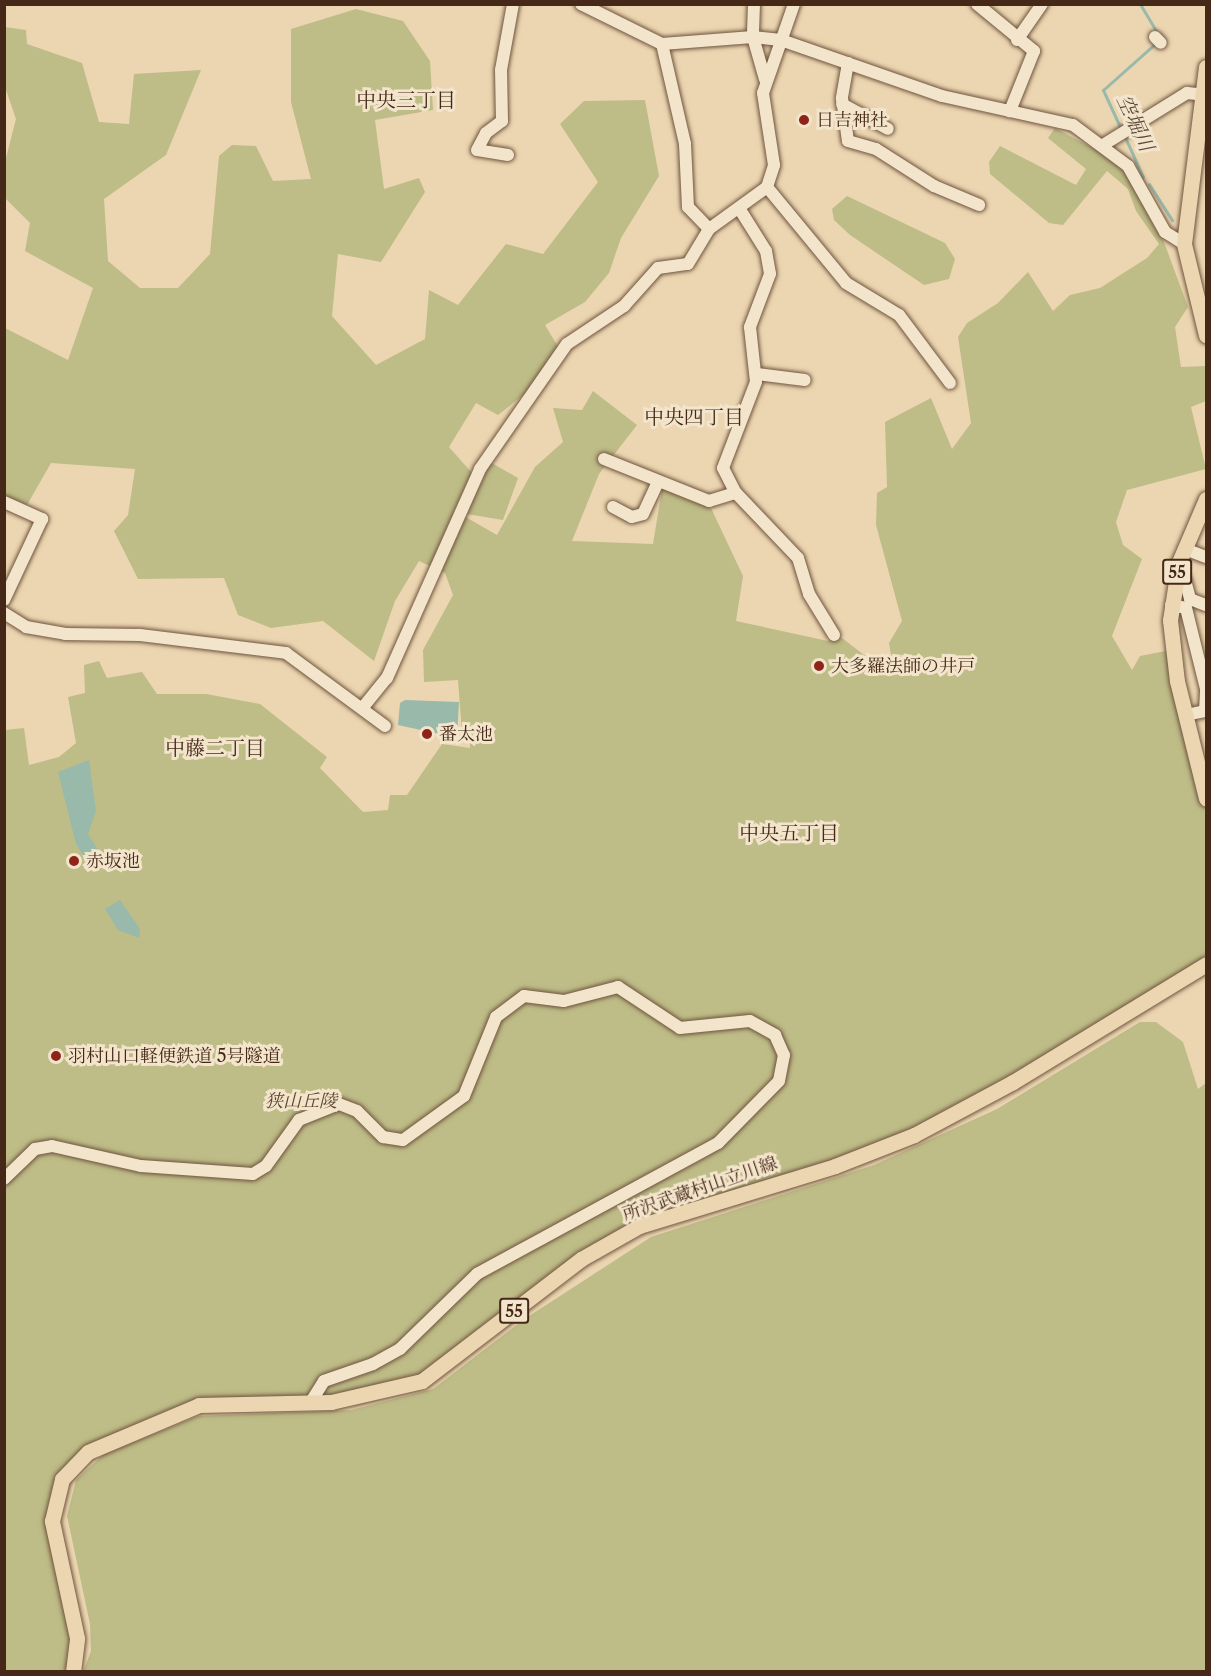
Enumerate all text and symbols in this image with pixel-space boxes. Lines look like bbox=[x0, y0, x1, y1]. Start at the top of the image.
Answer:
district label: 中央三丁目 bbox=[356, 88, 456, 112]
water label: 空堀川 bbox=[1111, 91, 1159, 155]
place label: 日吉神社 bbox=[816, 109, 888, 131]
marker: 日吉神社 bbox=[797, 113, 811, 127]
district label: 中央四丁目 bbox=[644, 405, 744, 429]
road number: 55 bbox=[1162, 559, 1192, 585]
place label: 大多羅法師の井戸 bbox=[831, 655, 975, 677]
marker: 大多羅法師の井戸 bbox=[812, 659, 826, 673]
place label: 番太池 bbox=[439, 723, 493, 745]
marker: 番太池 bbox=[420, 727, 434, 741]
district label: 中藤二丁目 bbox=[165, 736, 265, 760]
district label: 中央五丁目 bbox=[739, 821, 839, 845]
place label: 赤坂池 bbox=[86, 850, 140, 872]
marker: 赤坂池 bbox=[67, 854, 81, 868]
place label: 羽村山口軽便鉄道 5号隧道 bbox=[68, 1045, 281, 1067]
marker: 羽村山口軽便鉄道 5号隧道 bbox=[49, 1049, 63, 1063]
park label: 狭山丘陵 bbox=[265, 1090, 337, 1112]
street label: 所沢武蔵村山立川線 bbox=[620, 1152, 780, 1226]
road number: 55 bbox=[499, 1298, 529, 1324]

